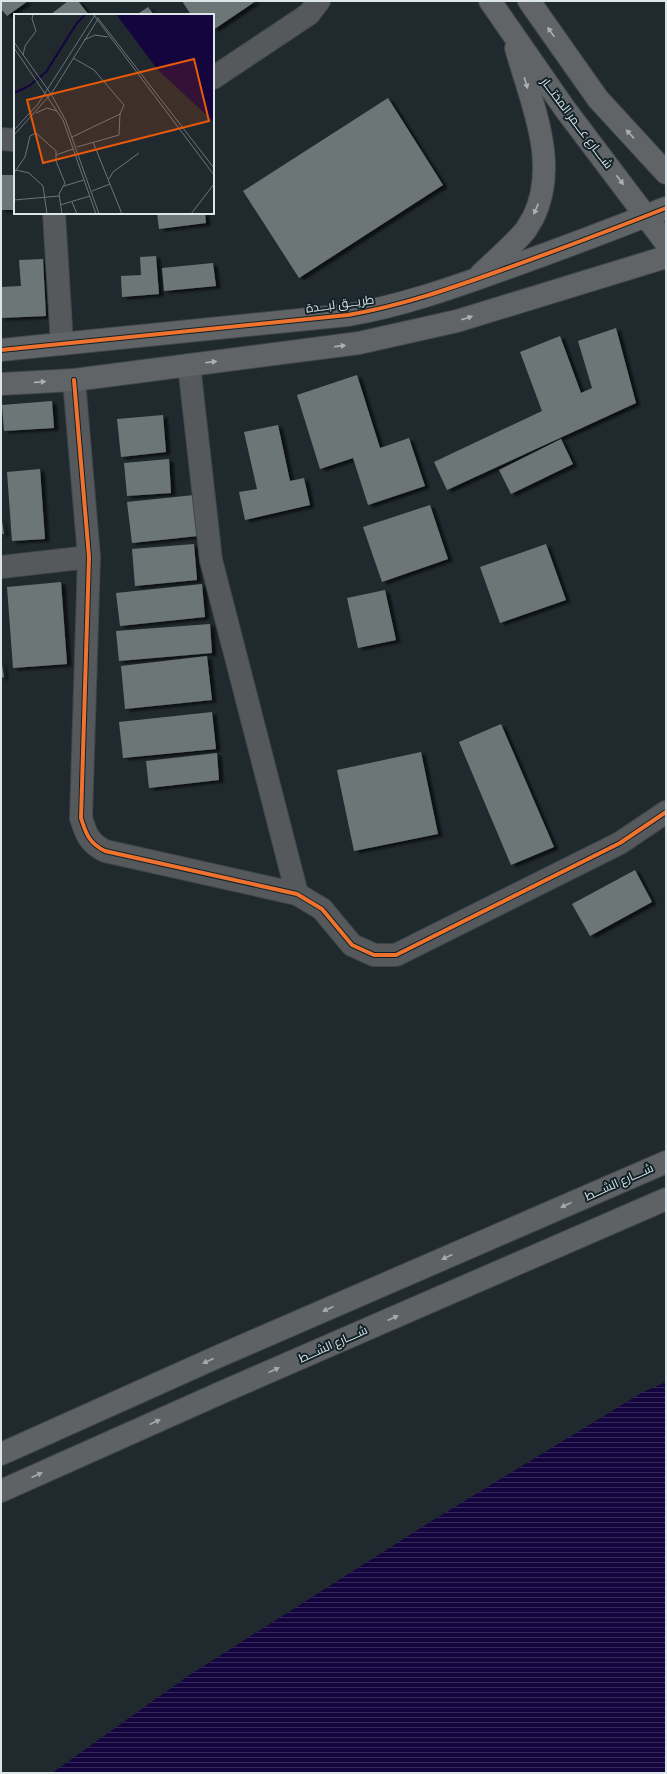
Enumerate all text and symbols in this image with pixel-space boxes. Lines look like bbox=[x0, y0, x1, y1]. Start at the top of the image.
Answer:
inset map bbox=[14, 14, 214, 214]
one-way arrow bbox=[547, 27, 555, 37]
street label: شــــارع عـــمر المختـــار bbox=[537, 74, 616, 172]
one-way arrow bbox=[523, 77, 529, 89]
one-way arrow bbox=[626, 130, 635, 139]
one-way arrow bbox=[615, 175, 623, 185]
one-way arrow bbox=[533, 204, 539, 215]
street label: طريـــق لبـــدة bbox=[305, 292, 375, 316]
one-way arrow bbox=[461, 315, 473, 321]
one-way arrow bbox=[334, 343, 346, 349]
one-way arrow bbox=[205, 359, 217, 365]
one-way arrow bbox=[34, 378, 46, 385]
street label: شــــارع الشـــط bbox=[583, 1161, 656, 1204]
one-way arrow bbox=[560, 1202, 572, 1209]
one-way arrow bbox=[441, 1254, 452, 1260]
one-way arrow bbox=[322, 1306, 333, 1312]
one-way arrow bbox=[388, 1315, 399, 1321]
street label: شــــارع الشـــط bbox=[297, 1323, 370, 1366]
one-way arrow bbox=[203, 1358, 214, 1364]
one-way arrow bbox=[269, 1367, 280, 1373]
one-way arrow bbox=[150, 1419, 162, 1425]
one-way arrow bbox=[31, 1472, 43, 1478]

